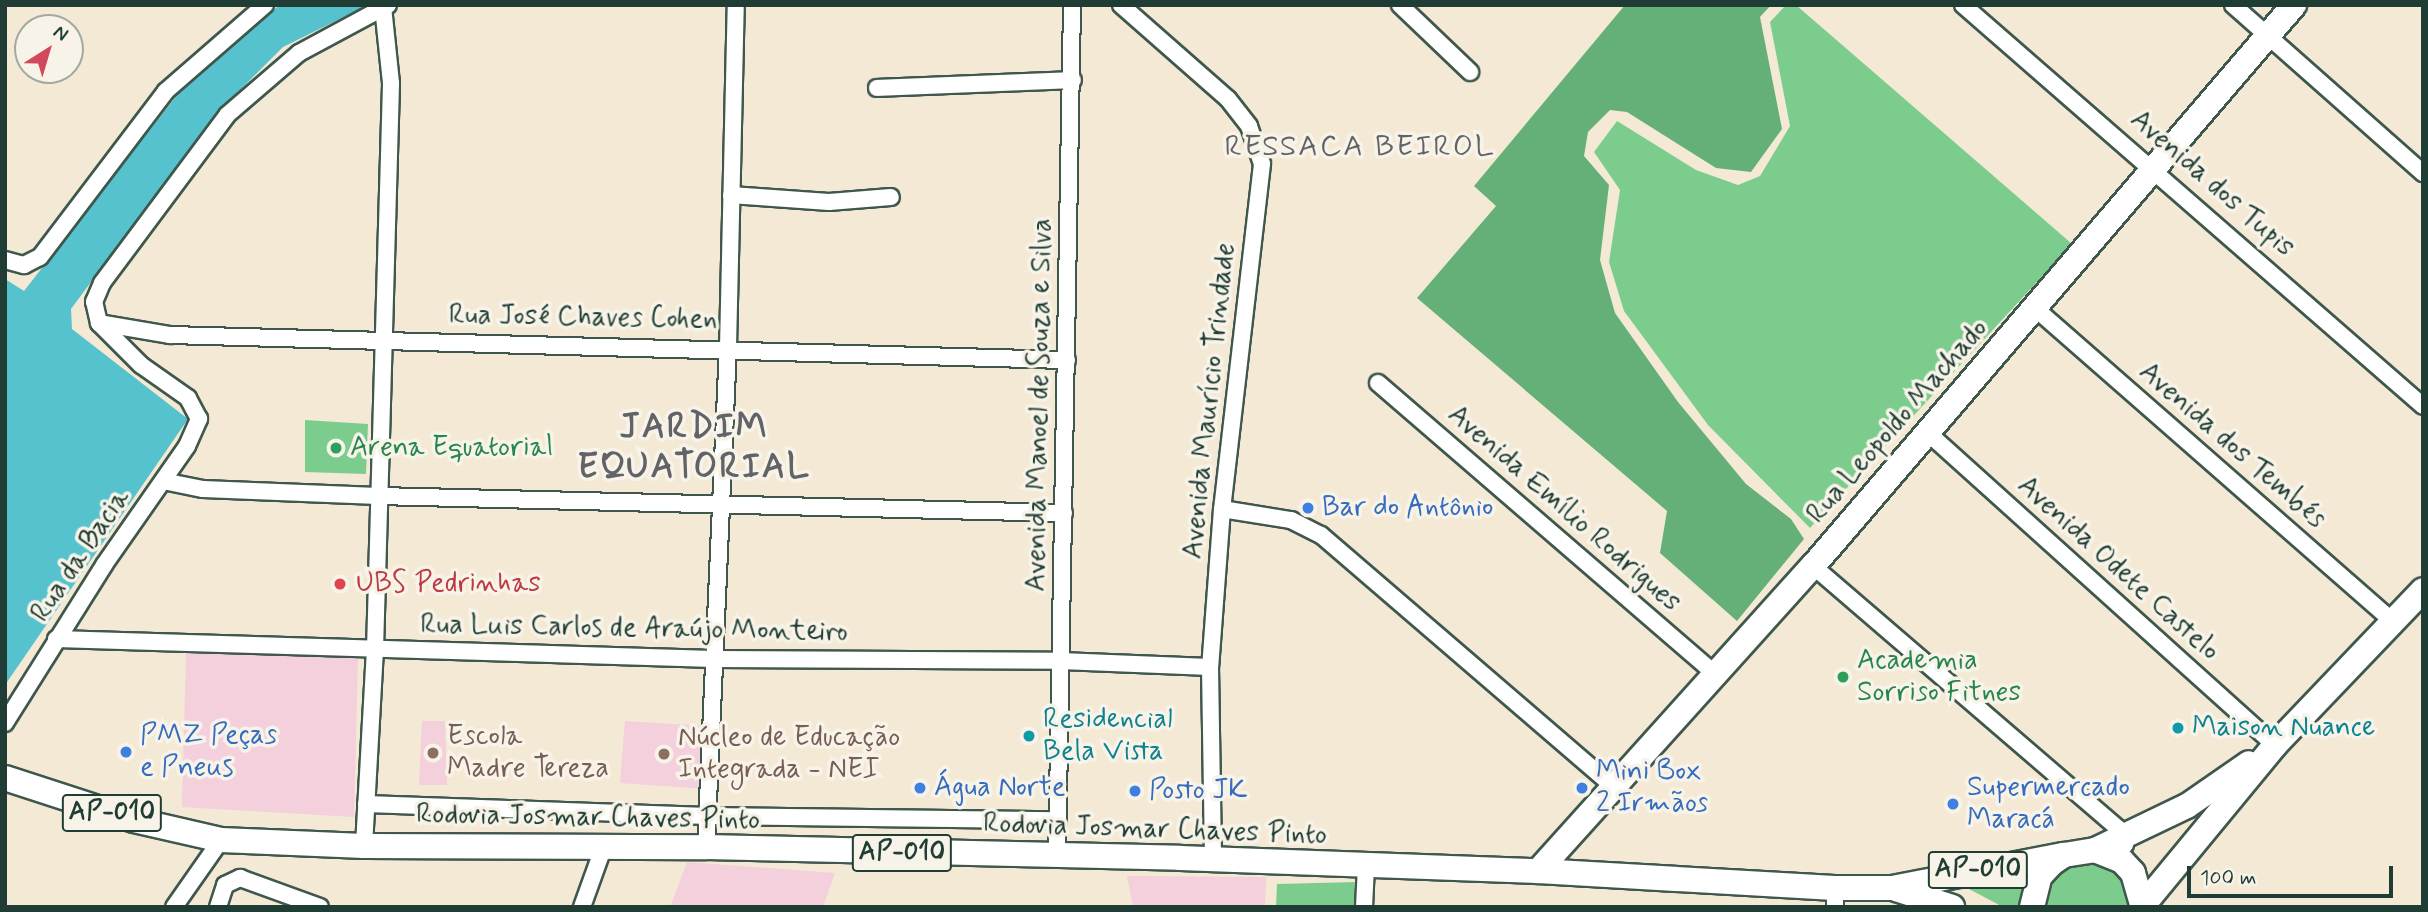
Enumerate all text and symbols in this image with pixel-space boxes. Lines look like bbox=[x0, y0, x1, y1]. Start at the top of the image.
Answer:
north arrow bbox=[14, 14, 84, 84]
text: N bbox=[48, 20, 73, 47]
street label: Avenida dos Tupis bbox=[2125, 105, 2299, 263]
district label: RESSACA BEIROL bbox=[1227, 129, 1493, 165]
street label: Avenida Manoel de Souza e Silva bbox=[1020, 215, 1060, 595]
street label: Avenida Maurício Trindade bbox=[1177, 243, 1243, 559]
street label: Rua José Chaves Cohen bbox=[441, 299, 725, 337]
street label: Rua Leopoldo Machado bbox=[1800, 313, 1996, 531]
street label: Avenida dos Tembés bbox=[2131, 355, 2333, 537]
street label: Avenida Emílio Rodrigues bbox=[1440, 398, 1688, 620]
district label: JARDIM EQUATORIAL bbox=[575, 406, 813, 488]
place label: Arena Equatorial bbox=[350, 431, 553, 465]
marker: Arena Equatorial bbox=[328, 440, 344, 456]
street label: Avenida Odete Castelo bbox=[2009, 469, 2227, 669]
street label: Rua da Bacia bbox=[24, 483, 138, 629]
place label: Bar do Antônio bbox=[1322, 491, 1492, 525]
marker: Bar do Antônio bbox=[1300, 500, 1316, 516]
place label: UBS Pedrinhas bbox=[356, 567, 532, 601]
marker: UBS Pedrinhas bbox=[330, 574, 350, 594]
street label: Rua Luis Carlos de Araújo Monteiro bbox=[426, 609, 842, 649]
place label: Academia Sorriso Fitnes bbox=[1857, 644, 2025, 710]
marker: Academia Sorriso Fitnes bbox=[1835, 669, 1851, 685]
place label: Residencial Bela Vista bbox=[1043, 703, 1173, 769]
place label: Maison Nuance bbox=[2192, 711, 2375, 745]
place label: PMZ Peças e Pneus bbox=[140, 719, 277, 785]
place label: Escola Madre Tereza bbox=[447, 720, 613, 786]
marker: Maison Nuance bbox=[2170, 720, 2186, 736]
place label: Núcleo de Educação Integrada - NEI bbox=[678, 721, 901, 787]
marker: Residencial Bela Vista bbox=[1021, 728, 1037, 744]
marker: PMZ Peças e Pneus bbox=[118, 744, 134, 760]
marker: Escola Madre Tereza bbox=[425, 745, 441, 761]
marker: Núcleo de Educação Integrada - NEI bbox=[656, 746, 672, 762]
place label: Mini Box 2 Irmãos bbox=[1596, 755, 1708, 821]
place label: Água Norte bbox=[934, 771, 1065, 805]
place label: Supermercado Maracá bbox=[1967, 771, 2130, 837]
place label: Posto JK bbox=[1149, 774, 1248, 808]
marker: Água Norte bbox=[912, 780, 928, 796]
marker: Mini Box 2 Irmãos bbox=[1574, 780, 1590, 796]
marker: Posto JK bbox=[1127, 783, 1143, 799]
road number: AP-010 bbox=[61, 790, 163, 835]
marker: Supermercado Maracá bbox=[1945, 796, 1961, 812]
street label: Rodovia Josmar Chaves Pinto bbox=[413, 798, 763, 838]
street label: Rodovia Josmar Chaves Pinto bbox=[980, 807, 1330, 853]
road number: AP-010 bbox=[851, 831, 953, 876]
road number: AP-010 bbox=[1927, 848, 2029, 892]
scale bar bbox=[2190, 852, 2396, 896]
text: 100 m bbox=[2200, 864, 2256, 892]

